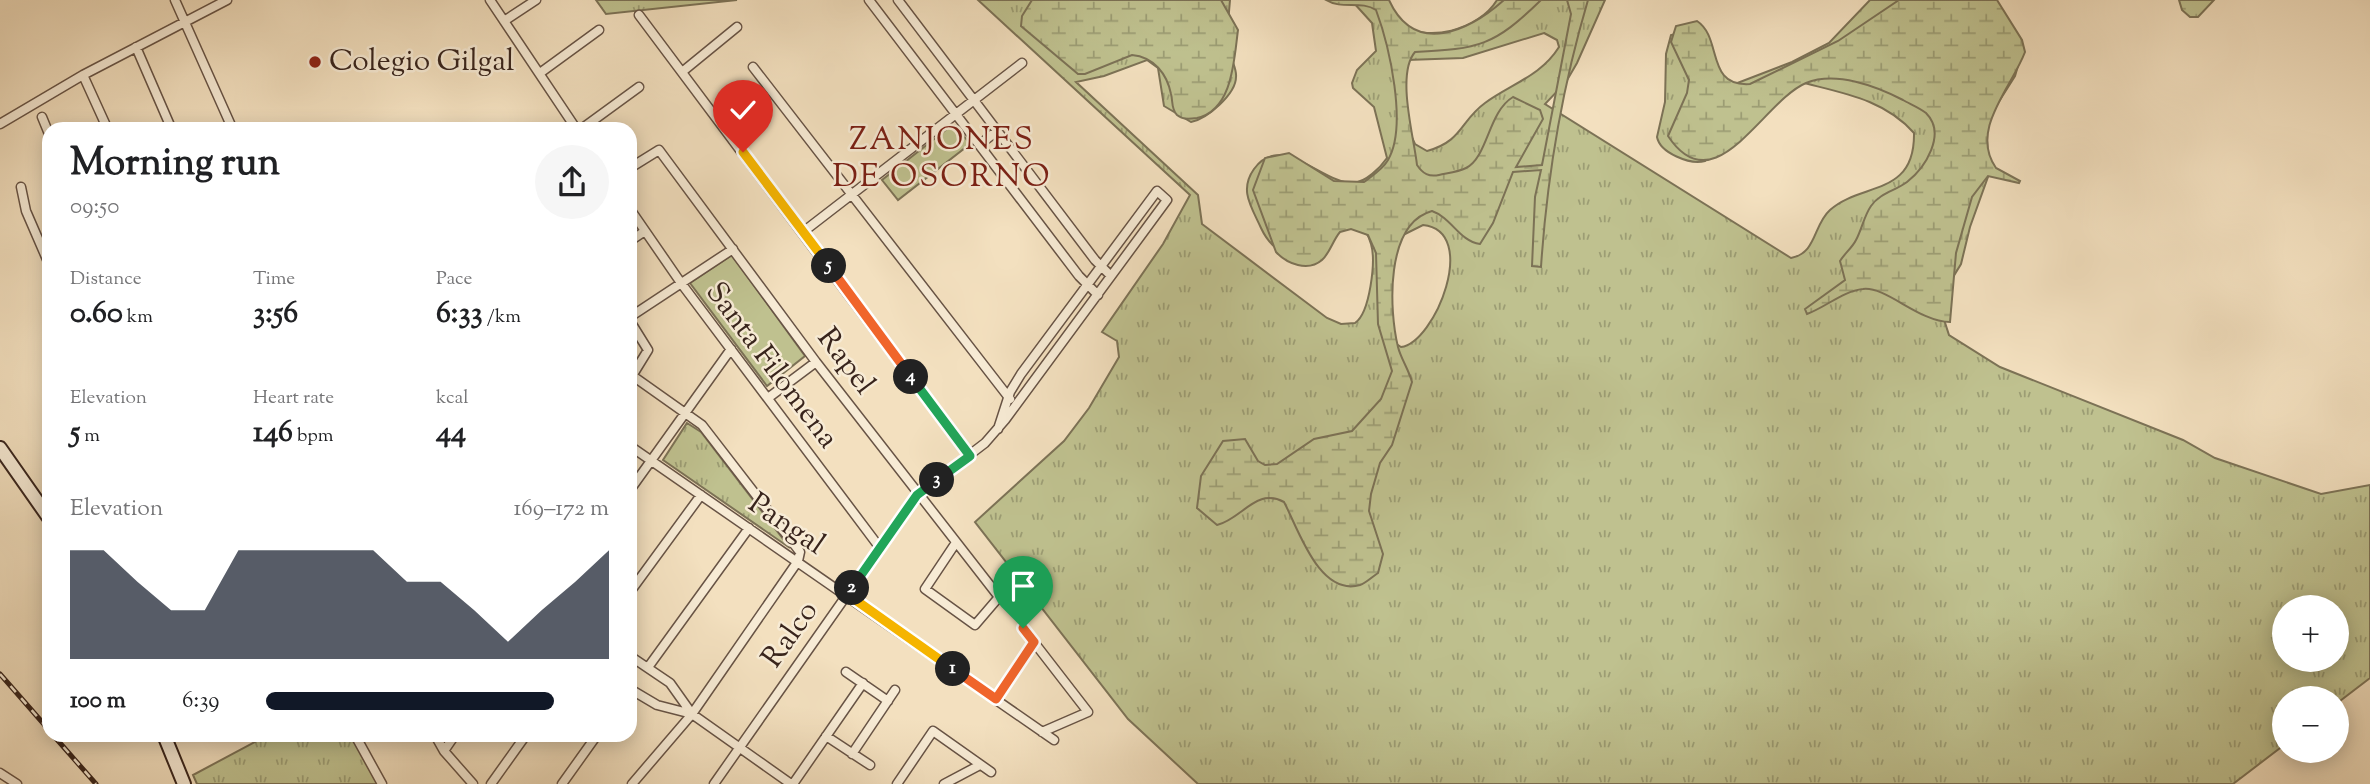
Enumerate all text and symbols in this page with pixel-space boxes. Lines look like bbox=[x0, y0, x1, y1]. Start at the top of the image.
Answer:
place label: Colegio Gilgal bbox=[329, 41, 514, 84]
marker: Colegio Gilgal bbox=[307, 54, 323, 70]
pin bbox=[713, 80, 773, 152]
icon: check bbox=[724, 91, 762, 129]
district label: ZANJONES DE OSORNO bbox=[833, 118, 1051, 201]
text: Morning run bbox=[70, 138, 280, 192]
button: share bbox=[535, 145, 609, 219]
text: 09:50 bbox=[70, 191, 119, 224]
pin: 5 bbox=[812, 248, 846, 284]
text: 5 bbox=[825, 252, 832, 279]
text: Distance bbox=[70, 266, 142, 293]
text: Time bbox=[253, 266, 295, 293]
text: Pace bbox=[436, 266, 472, 293]
street label: Santa Filomena bbox=[694, 274, 848, 458]
text: 0.60 bbox=[70, 293, 123, 336]
text: 3:56 bbox=[253, 293, 298, 336]
text: 6:33 bbox=[436, 293, 483, 336]
text: km bbox=[123, 304, 153, 331]
text: /km bbox=[483, 304, 521, 331]
street label: Rapel bbox=[806, 320, 884, 404]
pin: 4 bbox=[894, 360, 928, 394]
text: 4 bbox=[906, 363, 915, 390]
text: Elevation bbox=[70, 385, 147, 412]
text: Heart rate bbox=[253, 385, 334, 412]
text: kcal bbox=[436, 385, 469, 412]
text: 5 bbox=[70, 412, 80, 455]
text: 146 bbox=[253, 412, 293, 455]
text: 44 bbox=[436, 412, 466, 455]
text: m bbox=[80, 423, 100, 450]
text: bpm bbox=[293, 423, 333, 450]
pin: 3 bbox=[920, 462, 954, 498]
text: 3 bbox=[933, 466, 940, 493]
street label: Pangal bbox=[739, 484, 833, 566]
text: Elevation bbox=[70, 493, 163, 526]
text: 169–172 m bbox=[514, 493, 609, 526]
pin bbox=[993, 556, 1053, 628]
icon: arrive bbox=[1004, 567, 1042, 605]
pin: 2 bbox=[834, 570, 870, 606]
text: 2 bbox=[847, 574, 856, 601]
street label: Ralco bbox=[752, 593, 830, 677]
map controls bbox=[2272, 595, 2349, 763]
button: + bbox=[2272, 595, 2349, 672]
pin: 1 bbox=[936, 652, 970, 686]
text: 1 bbox=[949, 655, 956, 682]
text: 100 m bbox=[70, 685, 126, 718]
text: 6:39 bbox=[182, 685, 219, 718]
button: − bbox=[2272, 686, 2349, 763]

